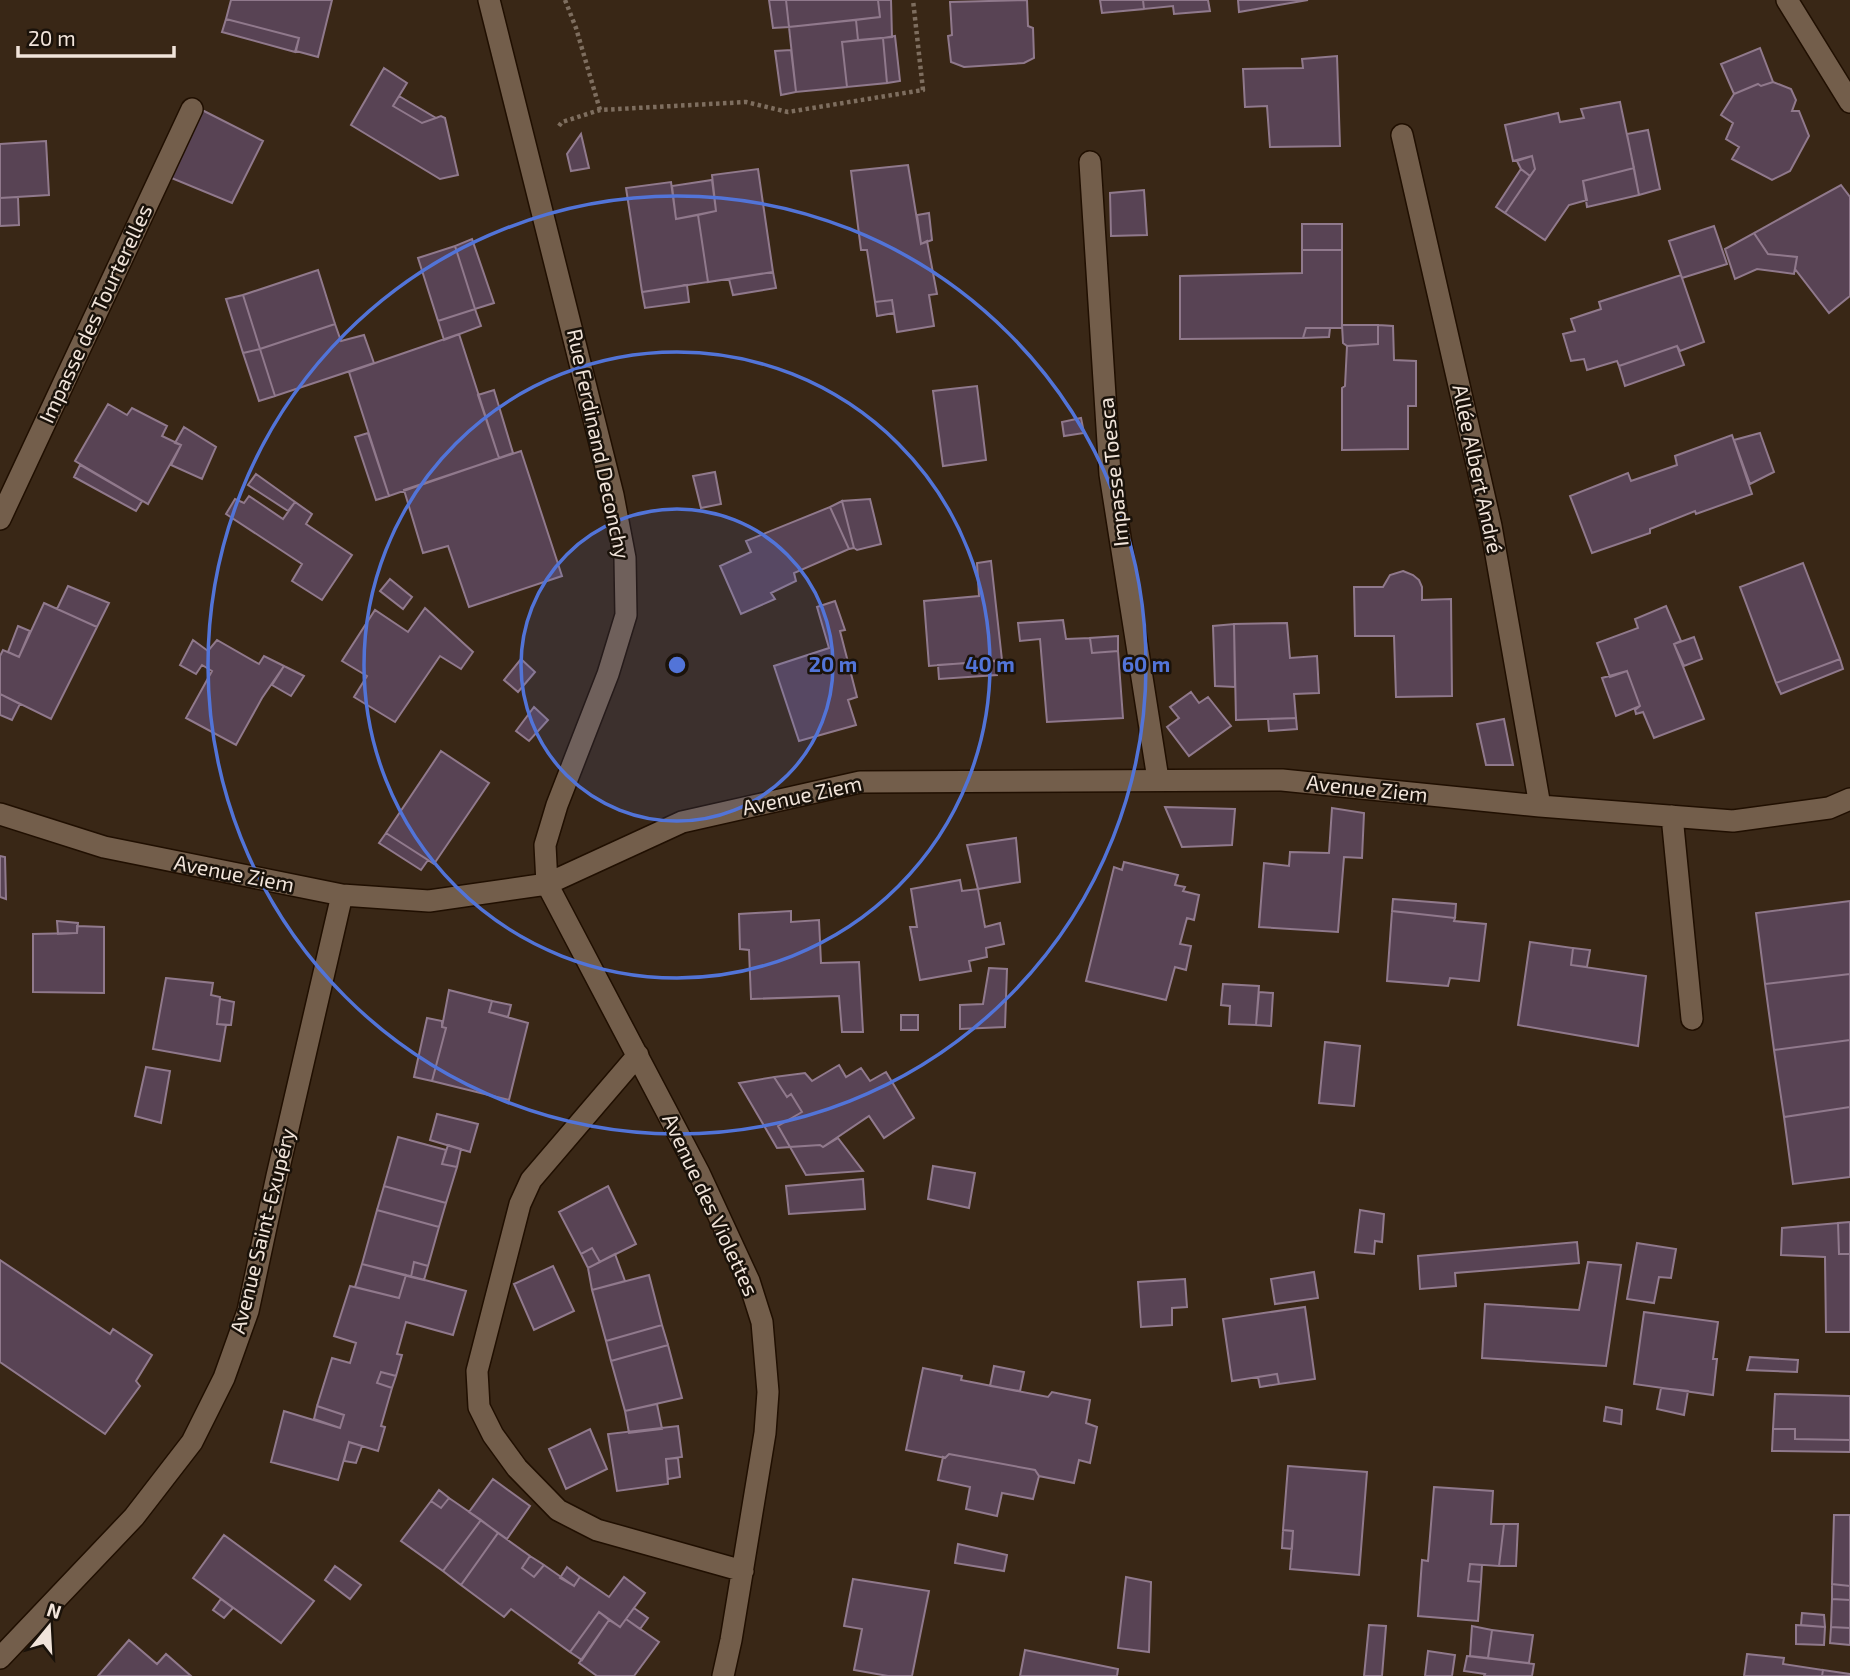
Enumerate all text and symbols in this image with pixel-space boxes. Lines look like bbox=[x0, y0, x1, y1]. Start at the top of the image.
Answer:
scale bar bbox=[18, 14, 173, 58]
text: 20 m bbox=[28, 25, 76, 50]
street label: Impasse des Tourterelles bbox=[33, 200, 156, 427]
street label: Rue Ferdinand Deconchy bbox=[563, 327, 636, 561]
street label: Allée Albert André bbox=[1448, 382, 1509, 555]
street label: Impasse Toesca bbox=[1092, 396, 1133, 548]
text: 20 m bbox=[809, 651, 857, 676]
text: 40 m bbox=[965, 651, 1015, 676]
text: 60 m bbox=[1122, 651, 1170, 676]
centre of rings bbox=[665, 653, 689, 677]
street label: Avenue Ziem bbox=[1305, 769, 1429, 806]
street label: Avenue Ziem bbox=[740, 770, 864, 819]
street label: Avenue Ziem bbox=[172, 849, 296, 896]
street label: Avenue des Violettes bbox=[658, 1109, 765, 1300]
street label: Avenue Saint-Exupéry bbox=[224, 1125, 299, 1336]
north arrow bbox=[14, 1592, 84, 1662]
text: N bbox=[44, 1597, 64, 1623]

